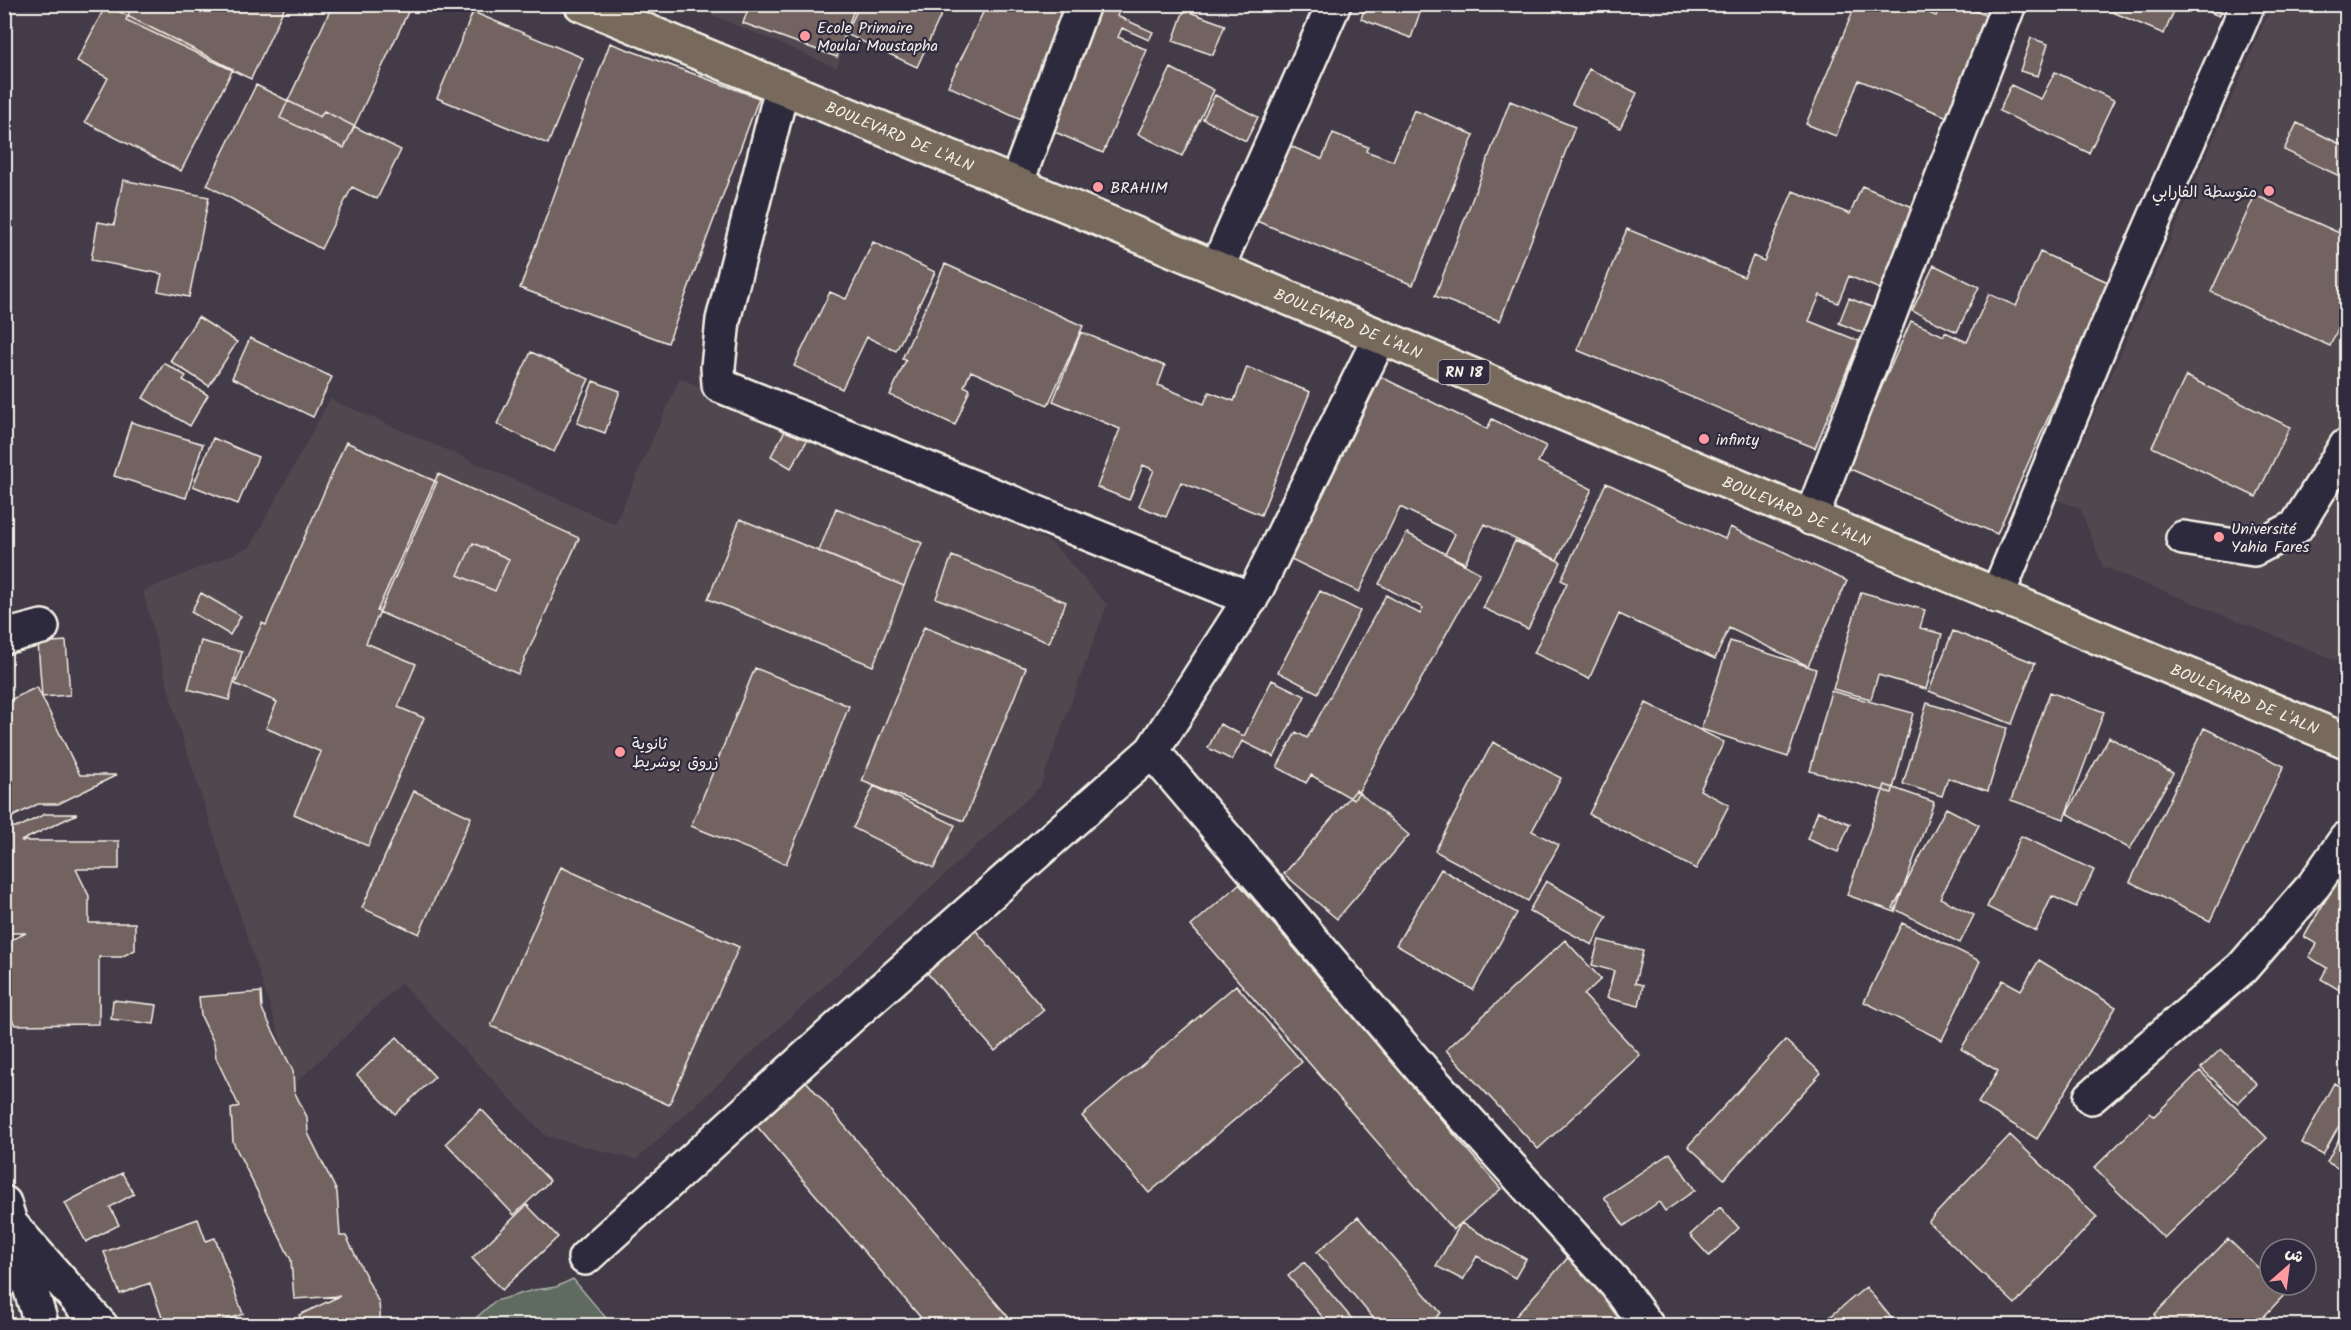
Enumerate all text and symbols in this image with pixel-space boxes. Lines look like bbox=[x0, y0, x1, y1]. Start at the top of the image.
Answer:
place label: Ecole Primaire Moulai Moustapha bbox=[817, 16, 938, 59]
marker: Ecole Primaire Moulai Moustapha bbox=[798, 29, 812, 43]
street label: BOULEVARD DE L'ALN bbox=[821, 95, 977, 179]
place label: BRAHIM bbox=[1110, 176, 1168, 201]
marker: BRAHIM bbox=[1091, 180, 1105, 194]
place label: متوسطة الفارابي bbox=[2152, 180, 2257, 206]
marker: متوسطة الفارابي bbox=[2262, 184, 2276, 198]
street label: BOULEVARD DE L'ALN bbox=[1270, 282, 1426, 367]
road number: RN 18 bbox=[1438, 360, 1490, 384]
place label: infinty bbox=[1716, 428, 1760, 453]
marker: infinty bbox=[1697, 432, 1711, 446]
street label: BOULEVARD DE L'ALN bbox=[1718, 470, 1874, 554]
place label: Université Yahia Fares bbox=[2231, 517, 2309, 560]
marker: Université Yahia Fares bbox=[2212, 530, 2226, 544]
street label: BOULEVARD DE L'ALN bbox=[2166, 658, 2322, 742]
place label: ثانوية زروق بوشريط bbox=[632, 732, 719, 775]
marker: ثانوية زروق بوشريط bbox=[613, 745, 627, 759]
north arrow bbox=[2258, 1237, 2318, 1297]
text: ش bbox=[2281, 1240, 2308, 1270]

